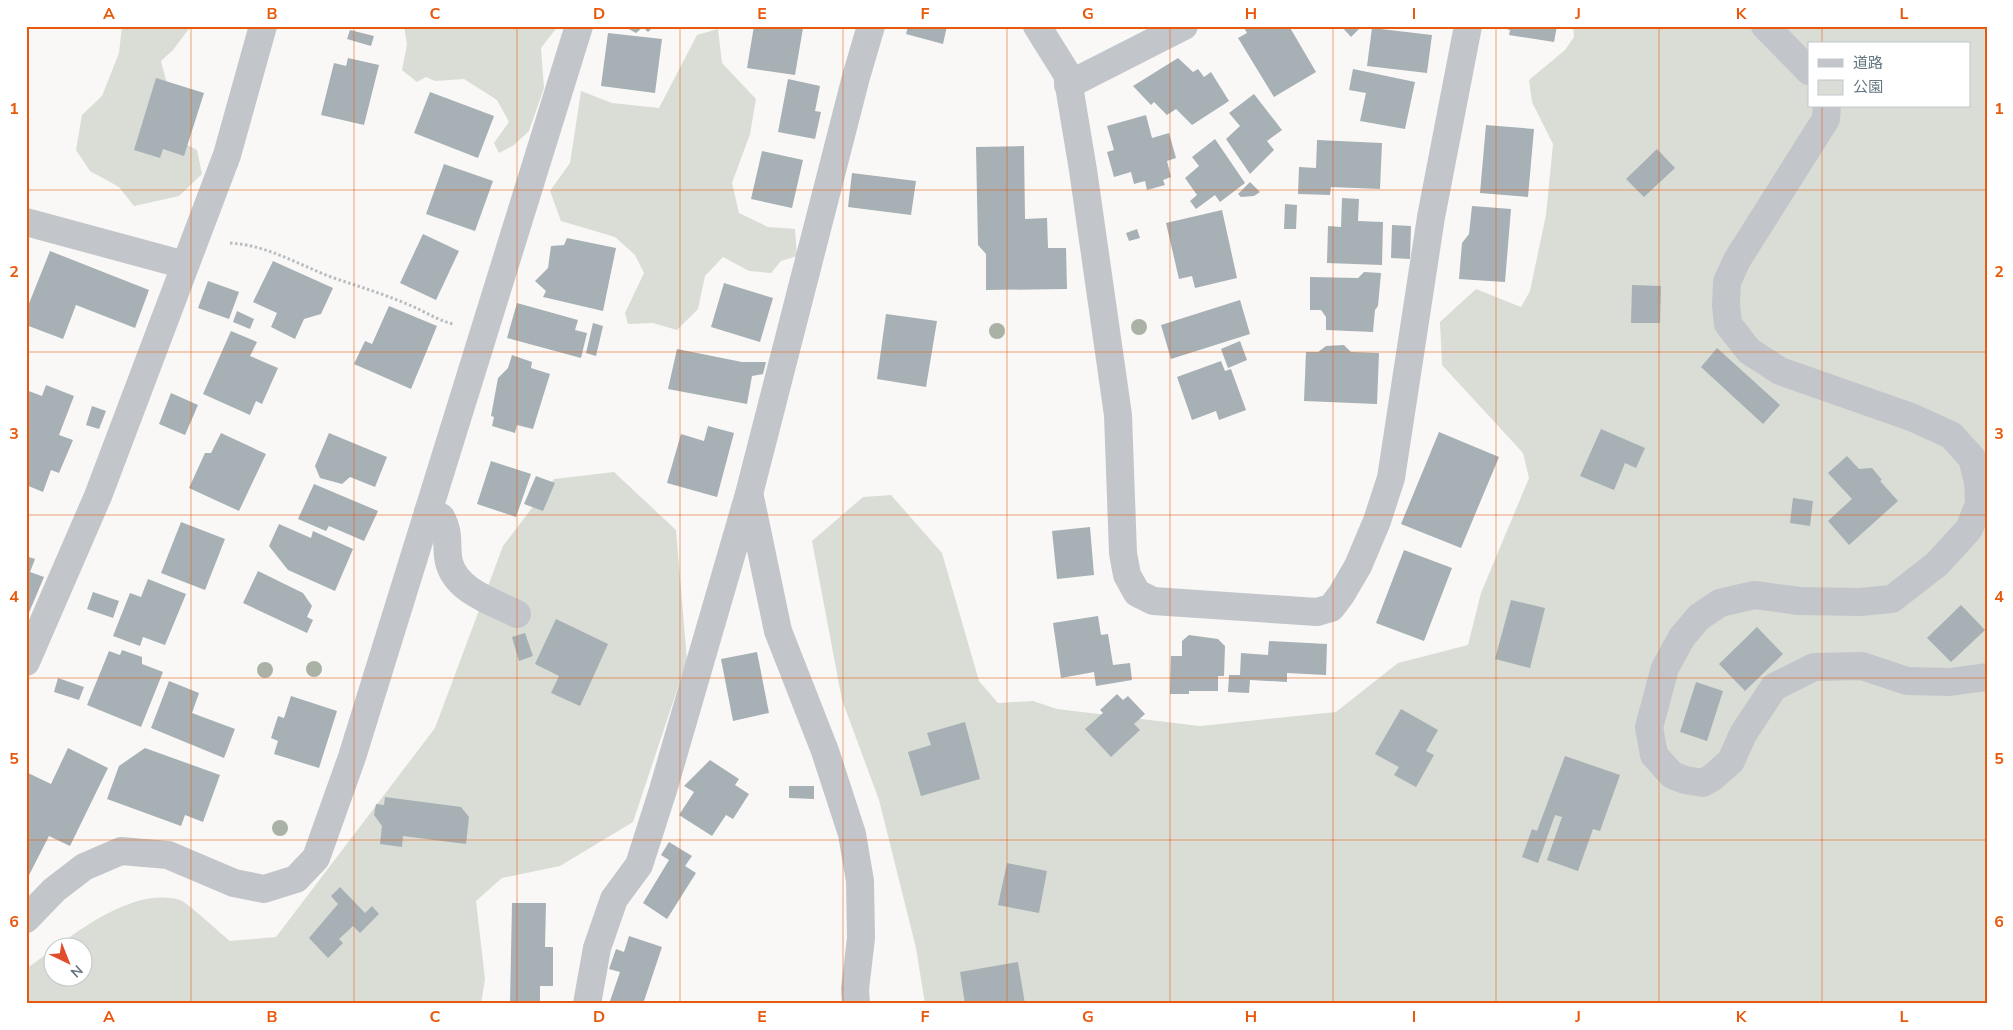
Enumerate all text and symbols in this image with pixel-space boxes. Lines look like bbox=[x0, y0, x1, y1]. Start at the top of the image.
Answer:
text: A bbox=[103, 3, 115, 25]
text: B bbox=[266, 3, 278, 25]
text: C bbox=[430, 3, 441, 25]
text: D bbox=[593, 3, 605, 25]
text: E bbox=[757, 3, 767, 25]
text: F bbox=[921, 3, 930, 25]
text: G bbox=[1082, 3, 1094, 25]
text: H bbox=[1245, 3, 1257, 25]
text: I bbox=[1412, 3, 1416, 25]
text: J bbox=[1574, 3, 1581, 25]
text: K bbox=[1736, 3, 1748, 25]
text: L bbox=[1900, 3, 1909, 25]
legend bbox=[1808, 42, 1970, 108]
text: 道路 bbox=[1853, 53, 1883, 73]
text: 公園 bbox=[1853, 77, 1883, 97]
text: 1 bbox=[9, 98, 19, 120]
text: 1 bbox=[1994, 98, 2004, 120]
text: 2 bbox=[9, 261, 19, 283]
text: 2 bbox=[1994, 261, 2004, 283]
text: 3 bbox=[9, 423, 19, 445]
text: 3 bbox=[1994, 423, 2004, 445]
text: 4 bbox=[9, 586, 19, 608]
text: 4 bbox=[1994, 586, 2004, 608]
text: 5 bbox=[9, 748, 19, 770]
text: 5 bbox=[1994, 748, 2004, 770]
text: 6 bbox=[9, 911, 19, 933]
text: 6 bbox=[1994, 911, 2004, 933]
north arrow bbox=[42, 938, 92, 988]
text: N bbox=[66, 961, 87, 982]
text: A bbox=[103, 1006, 115, 1028]
text: B bbox=[266, 1006, 278, 1028]
text: C bbox=[430, 1006, 441, 1028]
text: D bbox=[593, 1006, 605, 1028]
text: E bbox=[757, 1006, 767, 1028]
text: F bbox=[921, 1006, 930, 1028]
text: G bbox=[1082, 1006, 1094, 1028]
text: H bbox=[1245, 1006, 1257, 1028]
text: I bbox=[1412, 1006, 1416, 1028]
text: J bbox=[1574, 1006, 1581, 1028]
text: K bbox=[1736, 1006, 1748, 1028]
text: L bbox=[1900, 1006, 1909, 1028]

